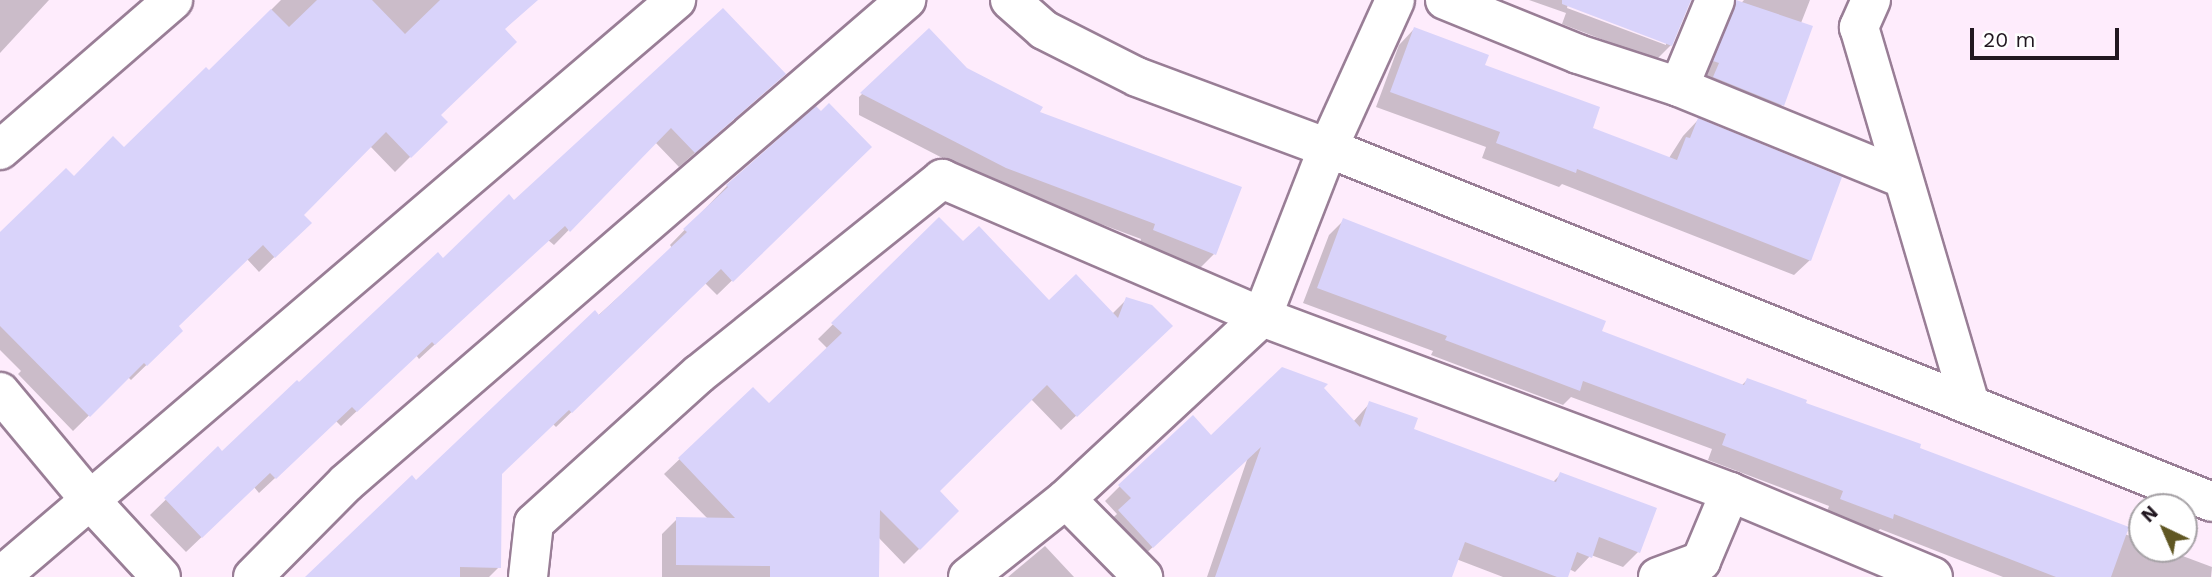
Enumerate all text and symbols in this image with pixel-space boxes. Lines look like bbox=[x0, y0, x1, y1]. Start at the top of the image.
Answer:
scale bar bbox=[1974, 14, 2123, 58]
text: 20 m bbox=[1983, 27, 2035, 52]
north arrow bbox=[2128, 493, 2198, 563]
text: N bbox=[2136, 501, 2163, 527]

